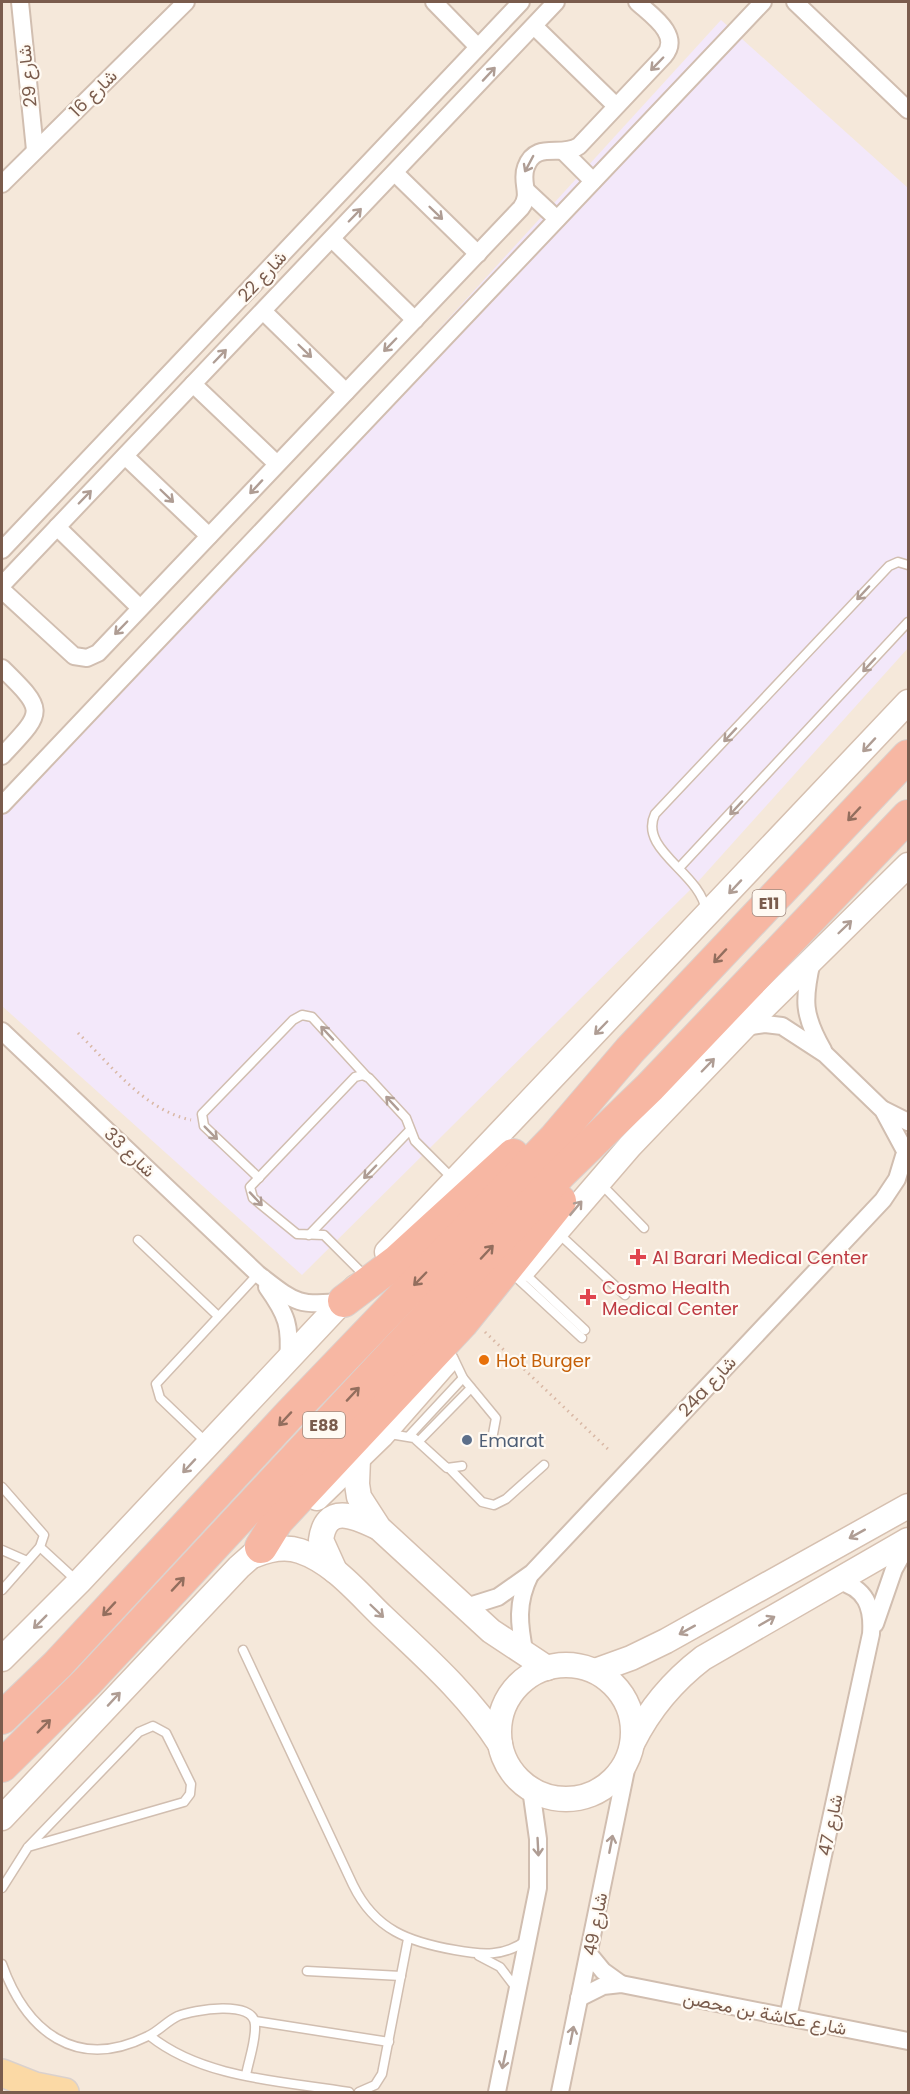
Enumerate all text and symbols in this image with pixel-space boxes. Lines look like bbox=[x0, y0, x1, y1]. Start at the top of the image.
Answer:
street label: شارع 29 bbox=[11, 44, 43, 108]
one-way arrow bbox=[650, 56, 665, 71]
street label: شارع 16 bbox=[64, 64, 122, 122]
one-way arrow bbox=[482, 66, 496, 81]
one-way arrow bbox=[523, 155, 535, 172]
one-way arrow bbox=[429, 206, 444, 221]
one-way arrow bbox=[348, 208, 362, 223]
street label: شارع 22 bbox=[232, 245, 292, 307]
one-way arrow bbox=[383, 338, 397, 353]
one-way arrow bbox=[297, 344, 312, 359]
one-way arrow bbox=[213, 349, 227, 364]
one-way arrow bbox=[249, 479, 263, 494]
one-way arrow bbox=[159, 489, 174, 503]
one-way arrow bbox=[78, 490, 93, 505]
one-way arrow bbox=[856, 585, 870, 600]
one-way arrow bbox=[115, 620, 129, 635]
one-way arrow bbox=[862, 657, 876, 672]
one-way arrow bbox=[722, 727, 737, 742]
one-way arrow bbox=[861, 737, 876, 752]
one-way arrow bbox=[728, 800, 743, 815]
one-way arrow bbox=[847, 806, 861, 821]
one-way arrow bbox=[728, 879, 742, 894]
road number: E11 bbox=[752, 890, 786, 916]
one-way arrow bbox=[838, 920, 853, 934]
one-way arrow bbox=[712, 948, 727, 963]
one-way arrow bbox=[593, 1021, 608, 1036]
one-way arrow bbox=[320, 1026, 334, 1041]
one-way arrow bbox=[701, 1058, 715, 1073]
one-way arrow bbox=[385, 1095, 399, 1110]
street label: شارع 33 bbox=[99, 1121, 161, 1183]
one-way arrow bbox=[204, 1125, 219, 1140]
one-way arrow bbox=[362, 1164, 377, 1179]
one-way arrow bbox=[249, 1191, 263, 1206]
one-way arrow bbox=[569, 1201, 583, 1216]
one-way arrow bbox=[479, 1245, 494, 1260]
place label: Al Barari Medical Center bbox=[652, 1245, 868, 1270]
marker: Al Barari Medical Center bbox=[629, 1248, 647, 1266]
one-way arrow bbox=[412, 1271, 427, 1286]
place label: Cosmo Health Medical Center bbox=[602, 1275, 739, 1321]
marker: Cosmo Health Medical Center bbox=[579, 1288, 597, 1306]
place label: Hot Burger bbox=[496, 1348, 591, 1373]
street label: 24a شارع bbox=[672, 1350, 742, 1422]
marker: Hot Burger bbox=[477, 1353, 491, 1367]
one-way arrow bbox=[346, 1387, 360, 1402]
one-way arrow bbox=[277, 1412, 292, 1427]
road number: E88 bbox=[303, 1412, 345, 1438]
place label: Emarat bbox=[479, 1428, 544, 1453]
marker: Emarat bbox=[460, 1433, 474, 1447]
one-way arrow bbox=[182, 1458, 196, 1473]
one-way arrow bbox=[849, 1529, 867, 1540]
one-way arrow bbox=[171, 1577, 185, 1592]
one-way arrow bbox=[102, 1601, 116, 1616]
one-way arrow bbox=[369, 1604, 384, 1618]
one-way arrow bbox=[33, 1614, 47, 1629]
one-way arrow bbox=[758, 1615, 775, 1627]
one-way arrow bbox=[679, 1624, 696, 1636]
one-way arrow bbox=[107, 1692, 121, 1707]
one-way arrow bbox=[37, 1719, 52, 1733]
street label: شارع 47 bbox=[811, 1792, 849, 1858]
one-way arrow bbox=[605, 1835, 616, 1854]
one-way arrow bbox=[533, 1837, 544, 1857]
street label: شارع 49 bbox=[577, 1890, 613, 1958]
street label: شارع عكاشة بن محصن bbox=[681, 1985, 849, 2041]
one-way arrow bbox=[567, 2026, 578, 2045]
one-way arrow bbox=[498, 2050, 509, 2069]

